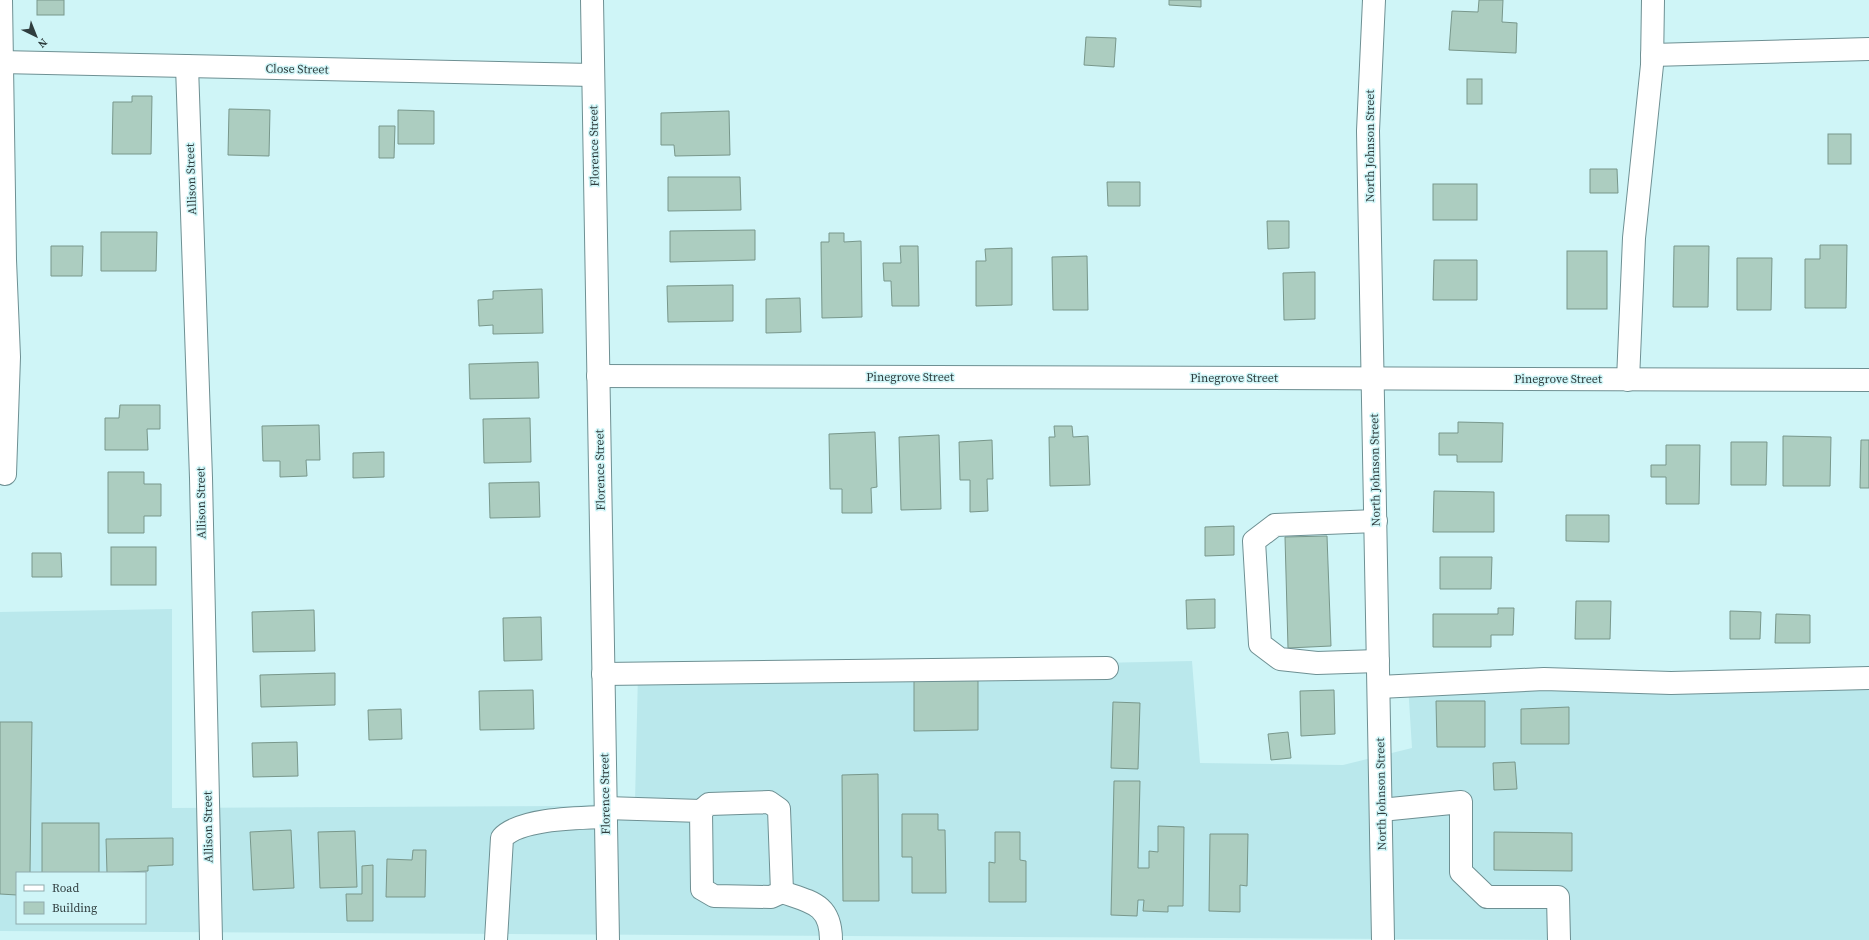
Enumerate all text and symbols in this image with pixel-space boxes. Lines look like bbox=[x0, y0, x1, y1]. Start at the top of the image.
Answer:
north arrow bbox=[16, 16, 56, 56]
text: N bbox=[34, 35, 51, 51]
street label: Close Street bbox=[265, 60, 329, 78]
street label: North Johnson Street bbox=[1362, 90, 1378, 202]
street label: Florence Street bbox=[585, 105, 603, 187]
street label: Allison Street bbox=[182, 143, 200, 215]
street label: Pinegrove Street bbox=[866, 369, 954, 385]
street label: Pinegrove Street bbox=[1190, 370, 1278, 386]
street label: Pinegrove Street bbox=[1514, 371, 1602, 387]
street label: North Johnson Street bbox=[1366, 413, 1384, 526]
street label: Florence Street bbox=[591, 429, 609, 511]
street label: Allison Street bbox=[192, 467, 210, 539]
street label: North Johnson Street bbox=[1372, 737, 1390, 850]
street label: Florence Street bbox=[596, 753, 614, 835]
street label: Allison Street bbox=[199, 791, 217, 863]
legend bbox=[16, 872, 146, 924]
text: Road bbox=[52, 880, 79, 896]
text: Building bbox=[52, 900, 97, 916]

